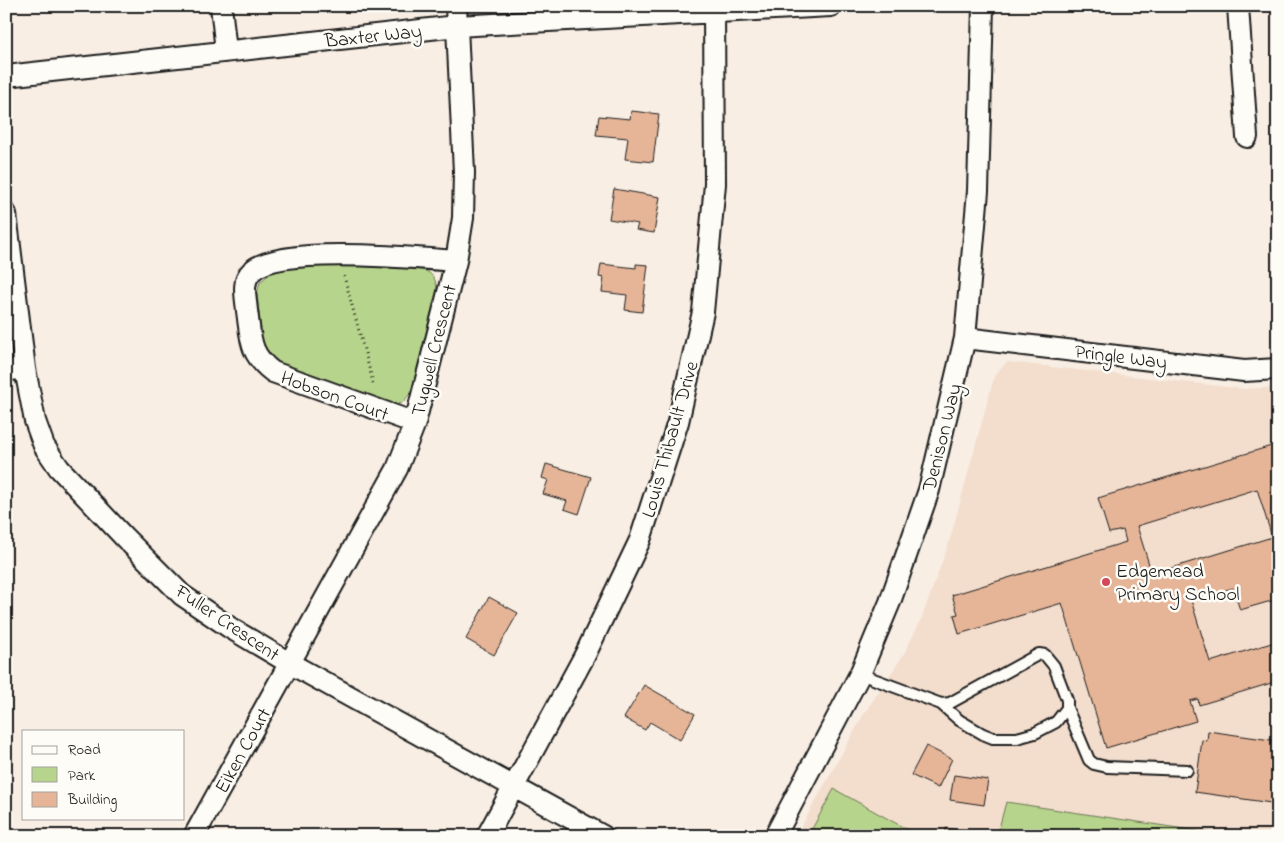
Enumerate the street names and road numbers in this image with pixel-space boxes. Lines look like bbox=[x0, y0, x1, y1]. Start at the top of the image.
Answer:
street label: Baxter Way bbox=[322, 18, 423, 57]
street label: Tugwell Crescent bbox=[405, 281, 467, 420]
street label: Pringle Way bbox=[1073, 338, 1169, 380]
street label: Louis Thibault Drive bbox=[635, 358, 708, 522]
street label: Hobson Court bbox=[276, 364, 393, 430]
street label: Denison Way bbox=[916, 381, 971, 495]
street label: Fuller Crescent bbox=[168, 578, 285, 670]
street label: Eiken Court bbox=[209, 703, 280, 799]

